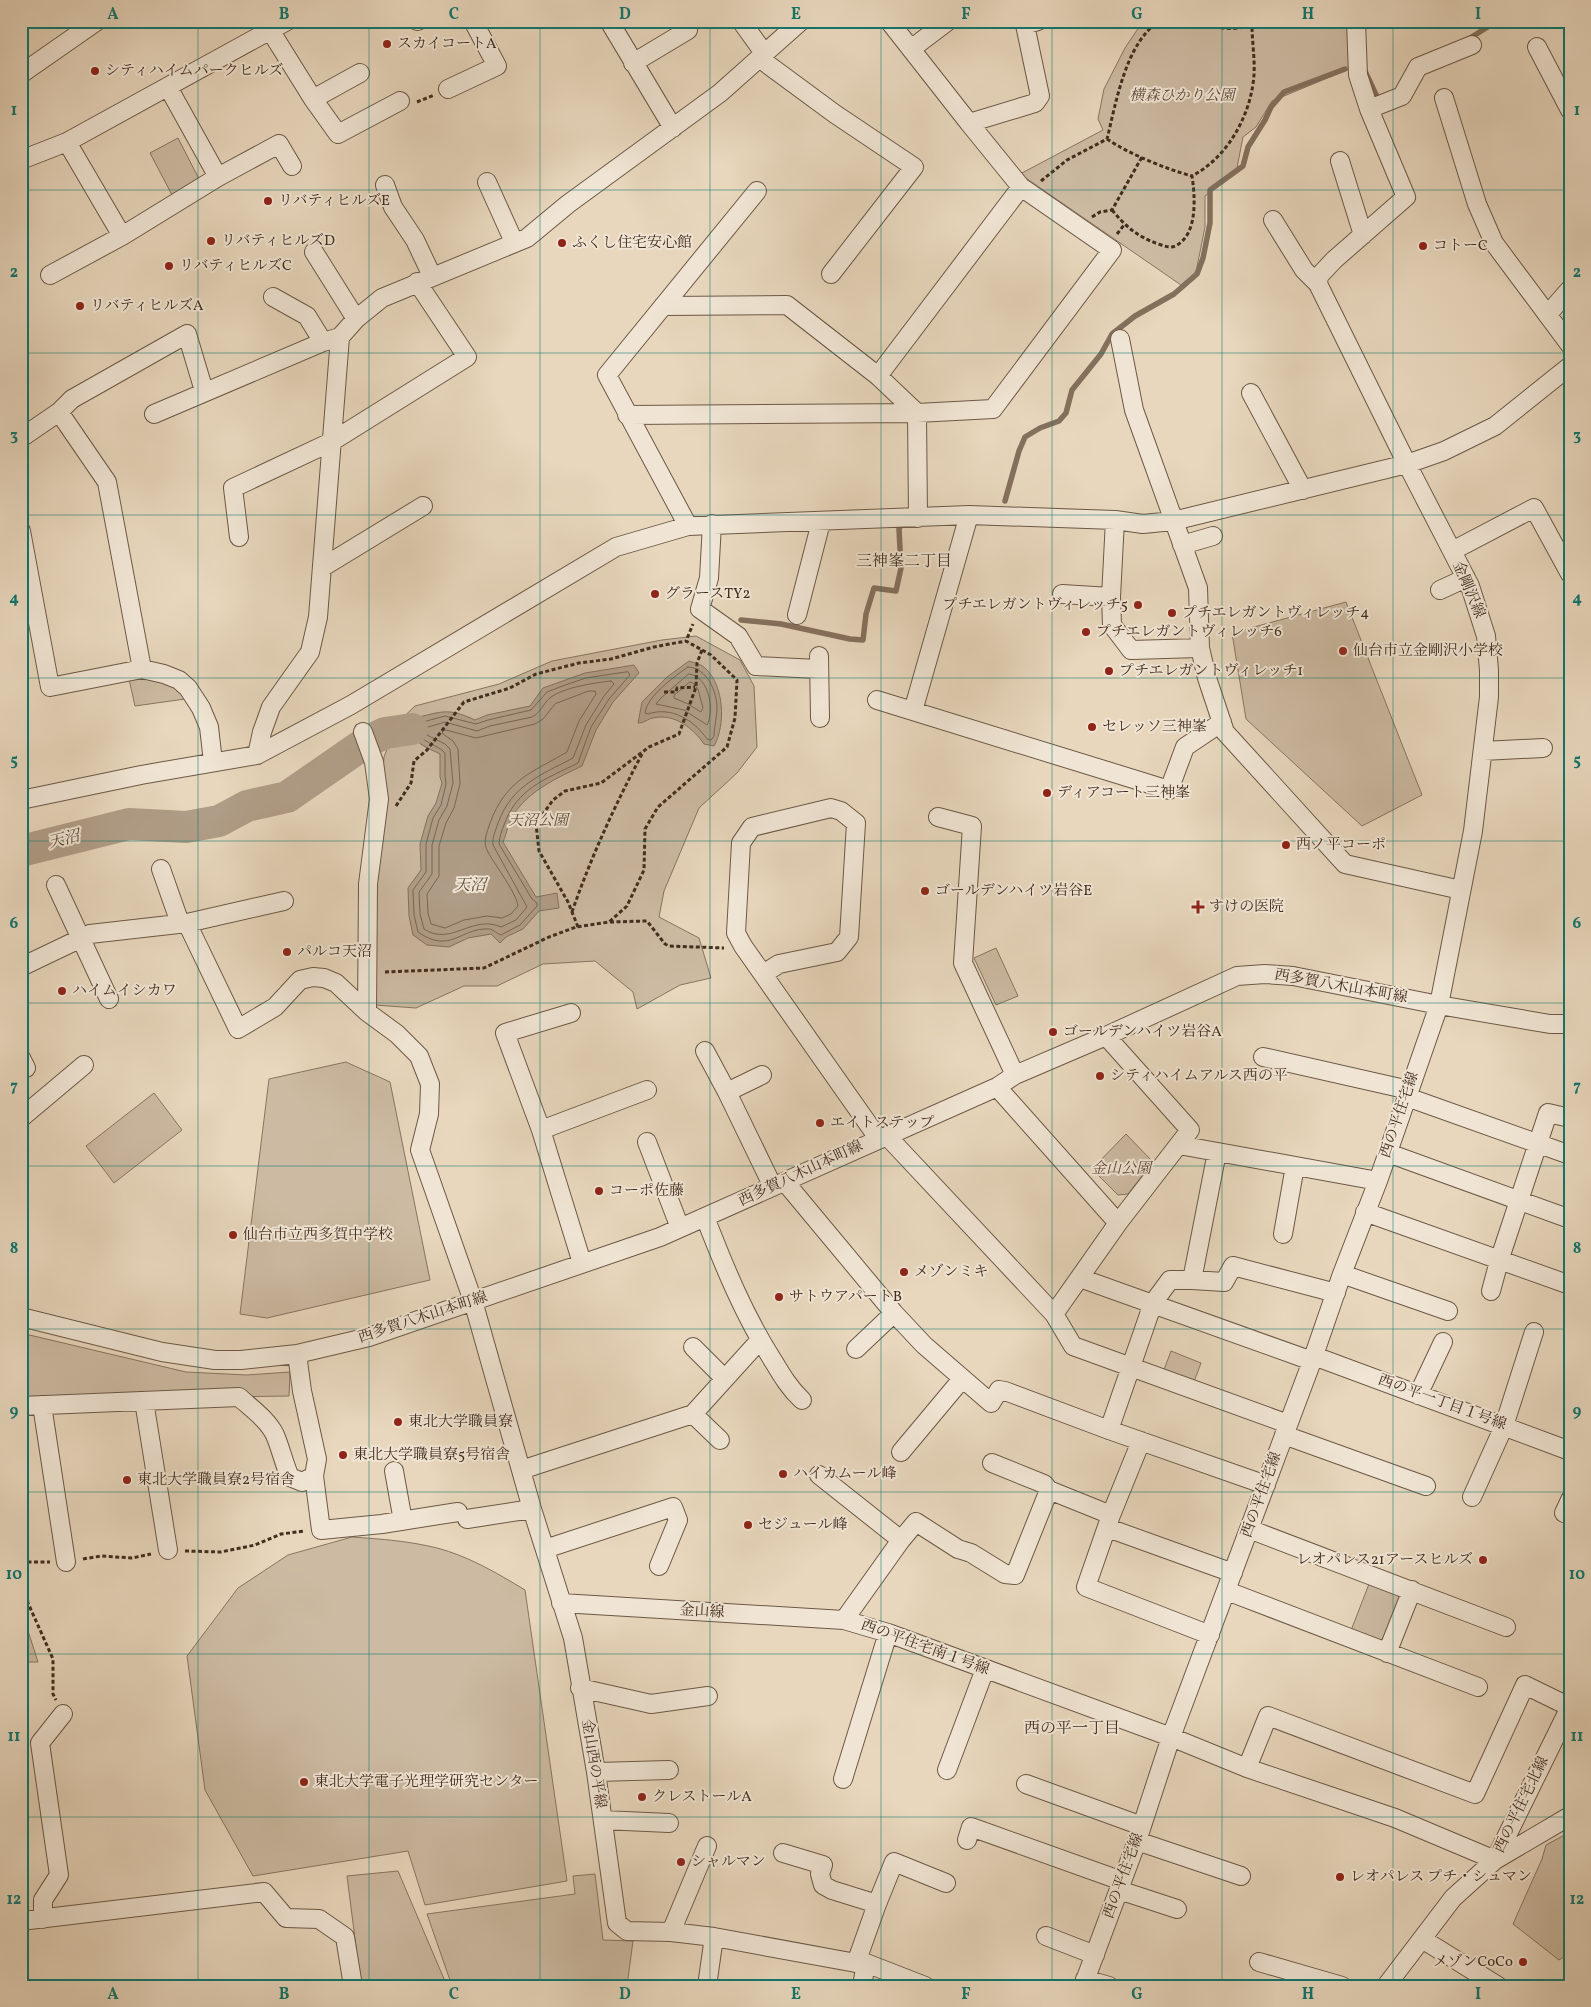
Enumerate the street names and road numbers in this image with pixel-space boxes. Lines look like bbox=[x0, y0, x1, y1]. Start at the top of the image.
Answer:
street label: 金剛沢線 bbox=[1447, 558, 1489, 622]
street label: 西多賀八木山本町線 bbox=[1273, 965, 1409, 1009]
street label: 西の平住宅線 bbox=[1375, 1069, 1425, 1161]
street label: 西多賀八木山本町線 bbox=[735, 1136, 867, 1212]
street label: 西多賀八木山本町線 bbox=[356, 1287, 490, 1349]
street label: 西の平一丁目１号線 bbox=[1375, 1370, 1509, 1436]
street label: 西の平住宅線 bbox=[1237, 1449, 1287, 1541]
street label: 金山線 bbox=[679, 1600, 725, 1624]
street label: 西の平住宅南１号線 bbox=[858, 1615, 992, 1681]
street label: 金山西の平線 bbox=[576, 1718, 610, 1810]
street label: 西の平住宅北線 bbox=[1490, 1753, 1554, 1857]
street label: 西の平住宅線 bbox=[1099, 1830, 1149, 1922]

